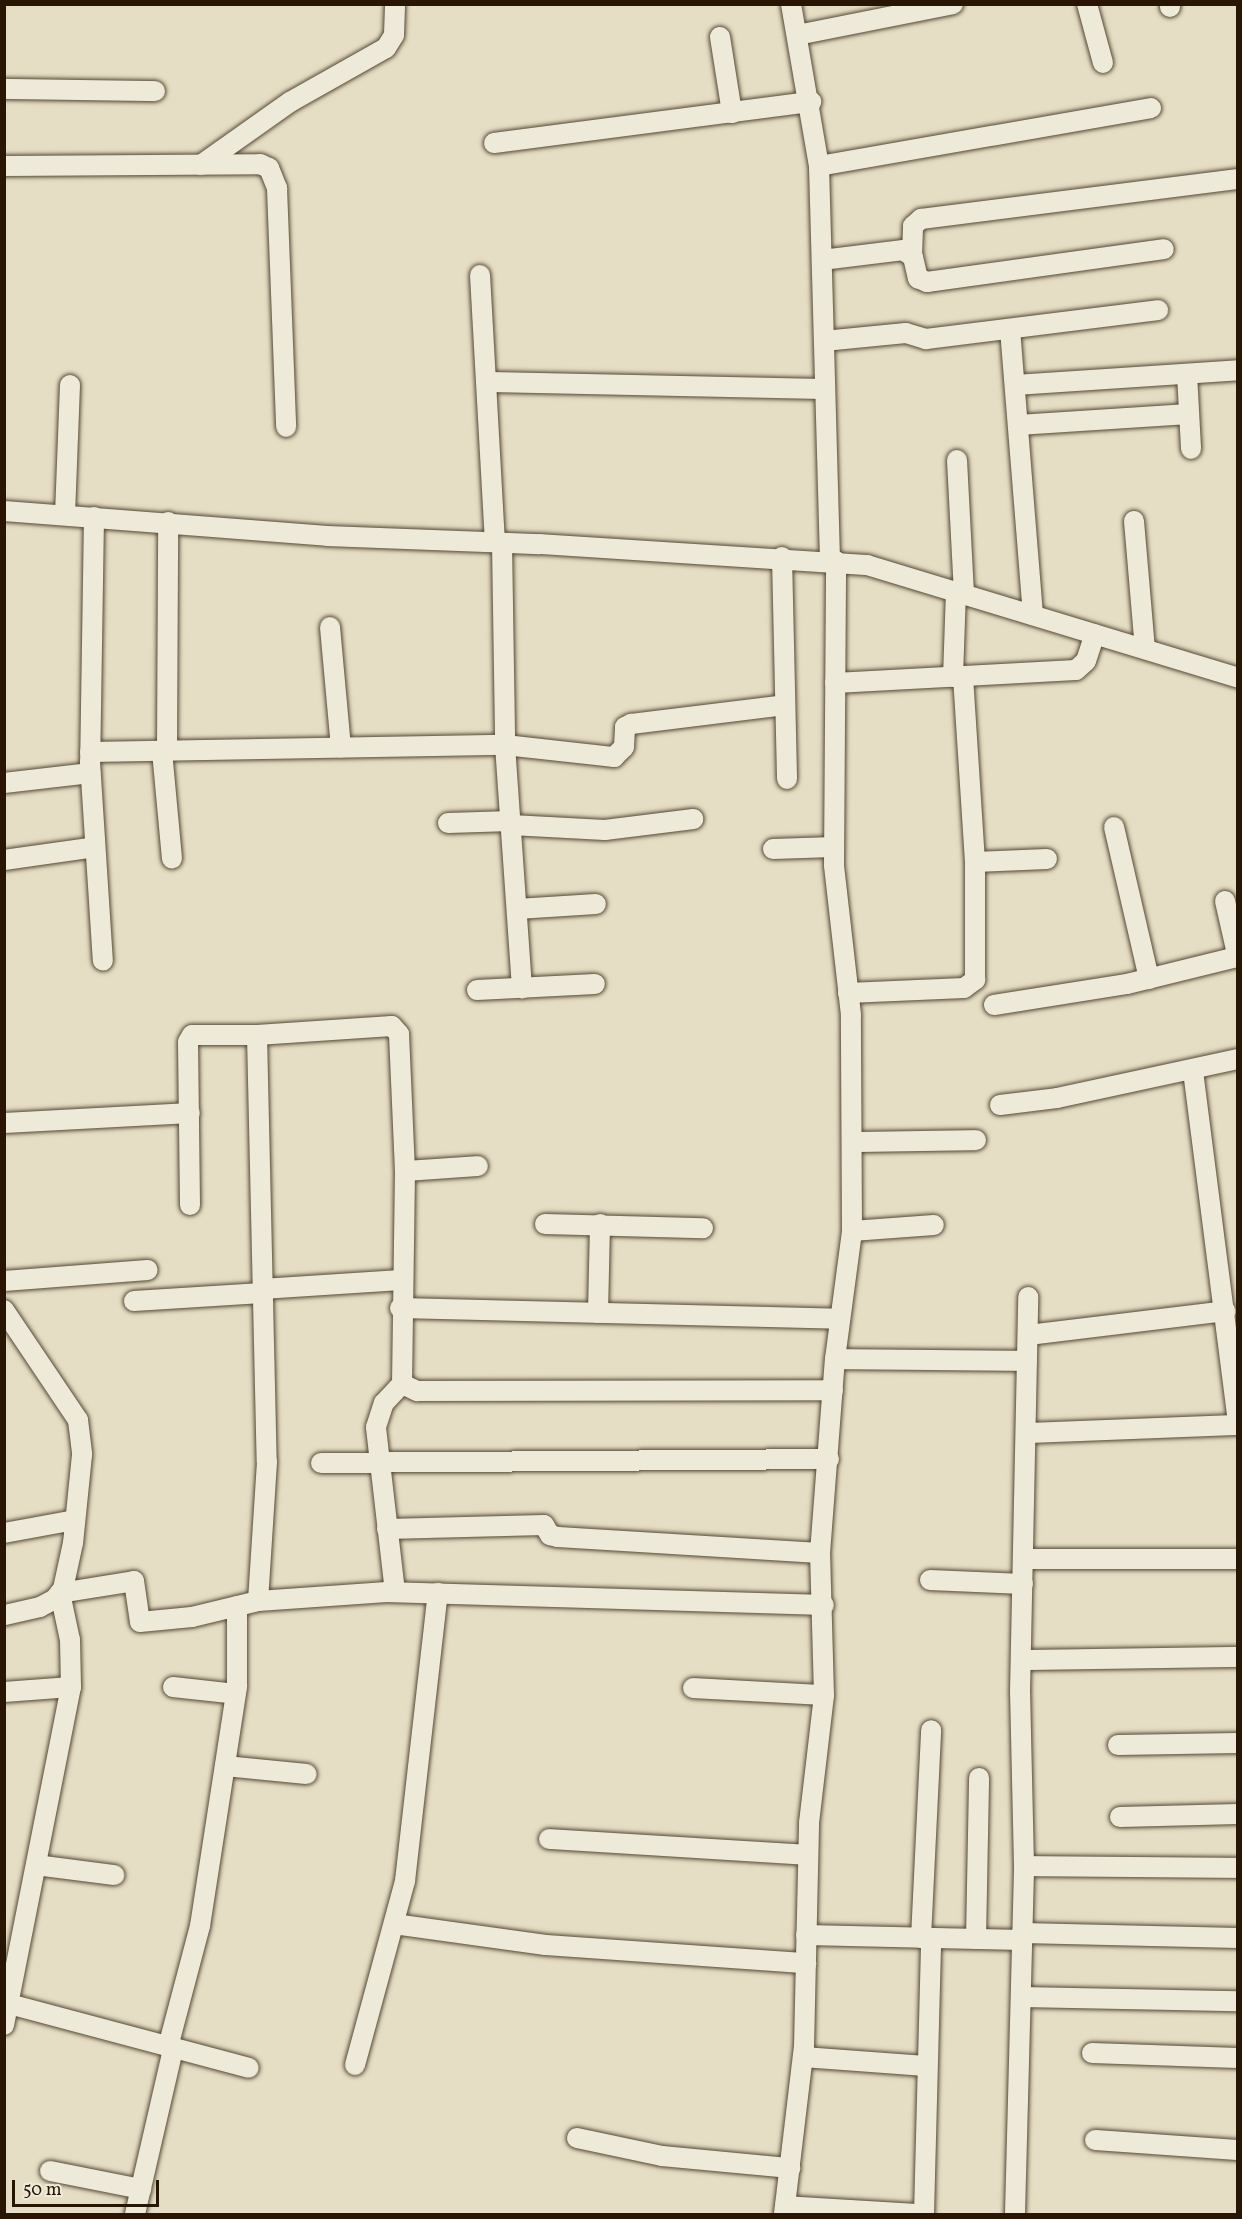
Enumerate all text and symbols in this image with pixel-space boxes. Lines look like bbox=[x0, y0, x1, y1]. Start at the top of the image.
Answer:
scale bar bbox=[15, 2168, 162, 2206]
text: 50 m bbox=[23, 2178, 62, 2203]

